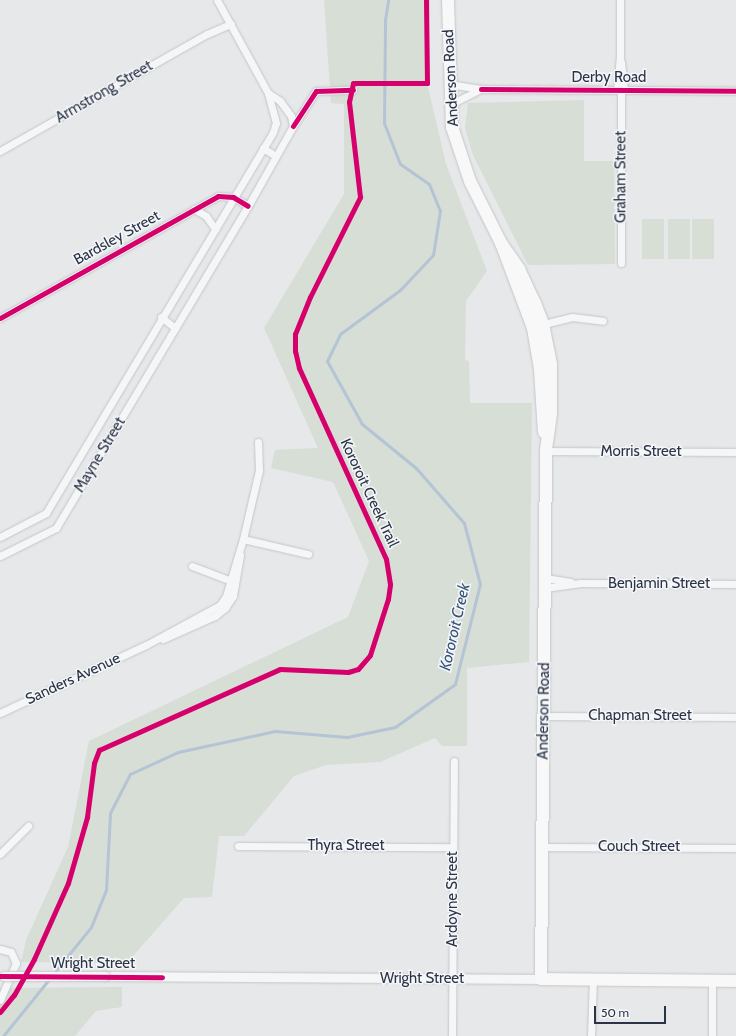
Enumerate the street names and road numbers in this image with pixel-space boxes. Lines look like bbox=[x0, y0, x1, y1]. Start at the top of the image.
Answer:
street label: Anderson Road bbox=[439, 29, 463, 127]
street label: Armstrong Street bbox=[52, 57, 156, 127]
street label: Derby Road bbox=[572, 69, 646, 87]
street label: Graham Street bbox=[612, 131, 630, 223]
street label: Bardsley Street bbox=[71, 207, 163, 269]
street label: Mayne Street bbox=[71, 414, 129, 496]
street label: Kororoit Creek Trail bbox=[336, 436, 402, 550]
street label: Morris Street bbox=[600, 443, 682, 461]
street label: Benjamin Street bbox=[608, 575, 710, 593]
street label: Sanders Avenue bbox=[23, 649, 123, 709]
street label: Anderson Road bbox=[534, 662, 554, 760]
street label: Chapman Street bbox=[588, 707, 692, 725]
street label: Thyra Street bbox=[307, 837, 385, 855]
street label: Couch Street bbox=[598, 838, 680, 856]
street label: Ardoyne Street bbox=[444, 851, 462, 947]
street label: Wright Street bbox=[51, 955, 135, 973]
street label: Wright Street bbox=[380, 970, 464, 988]

